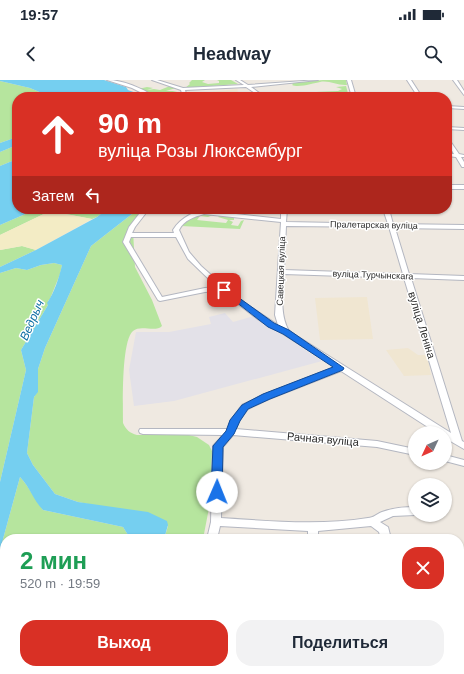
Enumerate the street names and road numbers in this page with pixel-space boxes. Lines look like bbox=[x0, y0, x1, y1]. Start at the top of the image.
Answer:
street label: Пралетарская вуліца bbox=[330, 219, 418, 231]
street label: Савецкая вуліца bbox=[275, 236, 287, 306]
street label: вуліца Турчынскага bbox=[332, 269, 414, 281]
street label: вуліца Леніна bbox=[406, 290, 438, 361]
street label: Рачная вуліца bbox=[287, 430, 360, 448]

